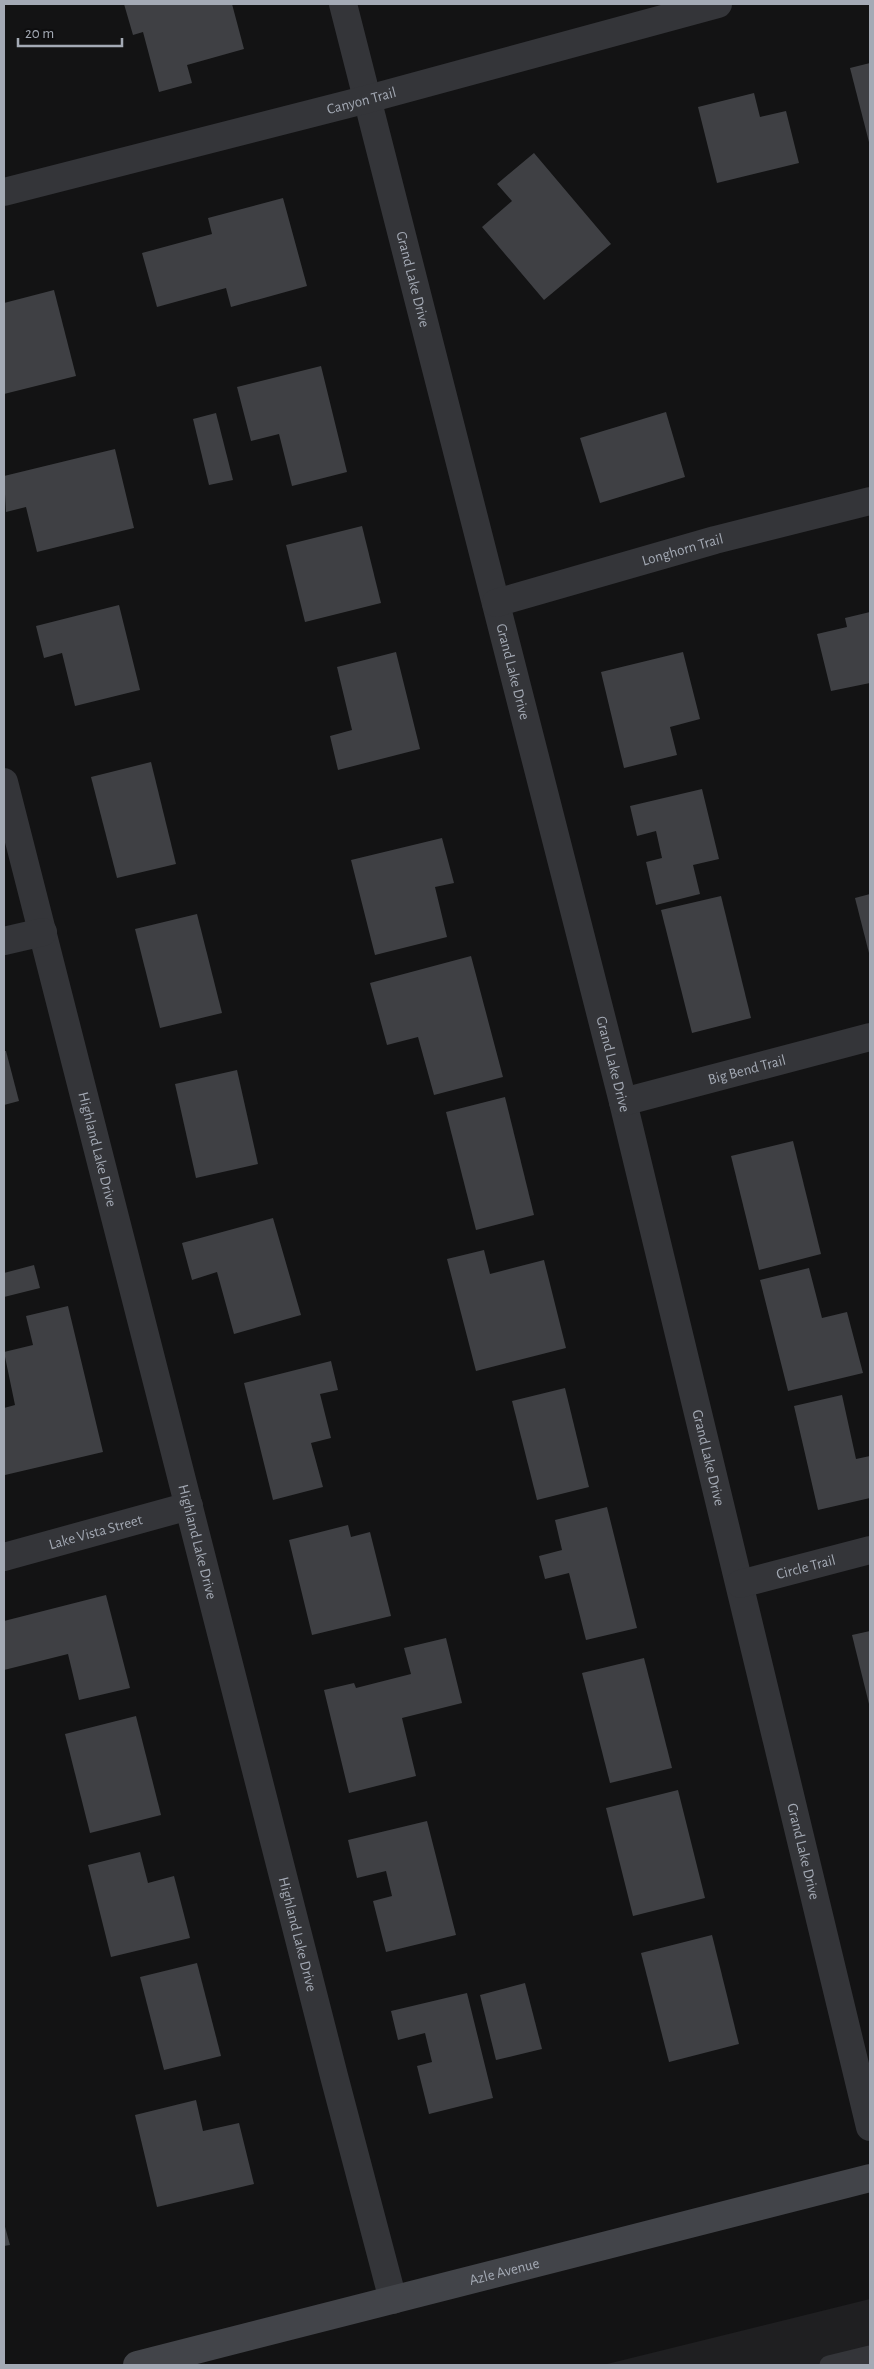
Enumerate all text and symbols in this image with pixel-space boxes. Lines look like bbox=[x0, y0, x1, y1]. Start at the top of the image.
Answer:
scale bar bbox=[18, 15, 121, 47]
text: 20 m bbox=[25, 26, 54, 41]
street label: Canyon Trail bbox=[325, 84, 398, 117]
street label: Grand Lake Drive bbox=[394, 230, 433, 329]
street label: Longhorn Trail bbox=[640, 531, 725, 568]
street label: Grand Lake Drive bbox=[494, 622, 533, 721]
street label: Grand Lake Drive bbox=[594, 1014, 633, 1114]
street label: Big Bend Trail bbox=[706, 1052, 787, 1087]
street label: Highland Lake Drive bbox=[76, 1090, 120, 1208]
street label: Grand Lake Drive bbox=[690, 1408, 728, 1507]
street label: Highland Lake Drive bbox=[176, 1483, 220, 1601]
street label: Lake Vista Street bbox=[47, 1512, 144, 1552]
street label: Circle Trail bbox=[775, 1552, 837, 1582]
street label: Grand Lake Drive bbox=[785, 1802, 822, 1901]
street label: Highland Lake Drive bbox=[276, 1875, 320, 1993]
street label: Azle Avenue bbox=[468, 2255, 541, 2287]

